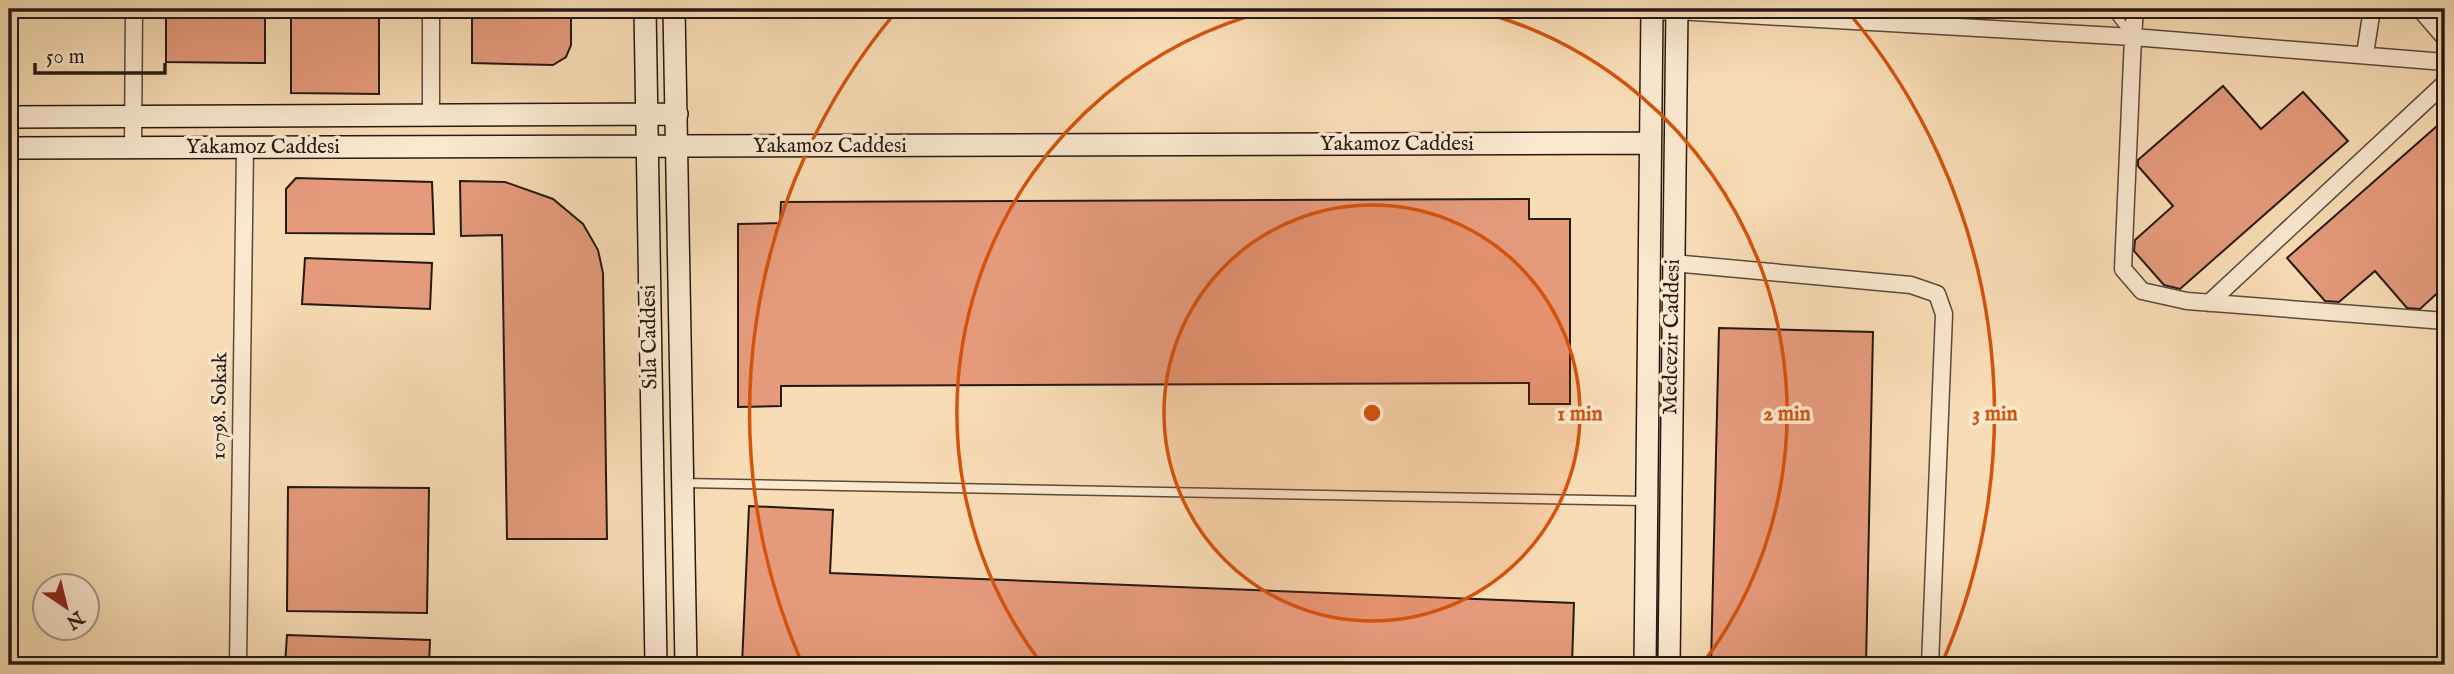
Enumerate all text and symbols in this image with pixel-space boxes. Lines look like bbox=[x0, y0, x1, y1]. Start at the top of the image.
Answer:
scale bar bbox=[35, 32, 164, 76]
text: 50 m bbox=[46, 44, 85, 71]
street label: Yakamoz Caddesi bbox=[1320, 131, 1474, 158]
street label: Yakamoz Caddesi bbox=[753, 133, 907, 160]
street label: Yakamoz Caddesi bbox=[186, 134, 340, 161]
street label: Medcezir Caddesi bbox=[1657, 259, 1687, 415]
street label: Sıla Caddesi bbox=[636, 284, 664, 390]
street label: 10798. Sokak bbox=[206, 351, 234, 460]
centre of rings bbox=[1360, 401, 1384, 425]
text: 1 min bbox=[1557, 401, 1603, 428]
text: 2 min bbox=[1763, 401, 1811, 428]
text: 3 min bbox=[1972, 401, 2018, 428]
north arrow bbox=[32, 572, 102, 642]
text: N bbox=[61, 604, 89, 634]

